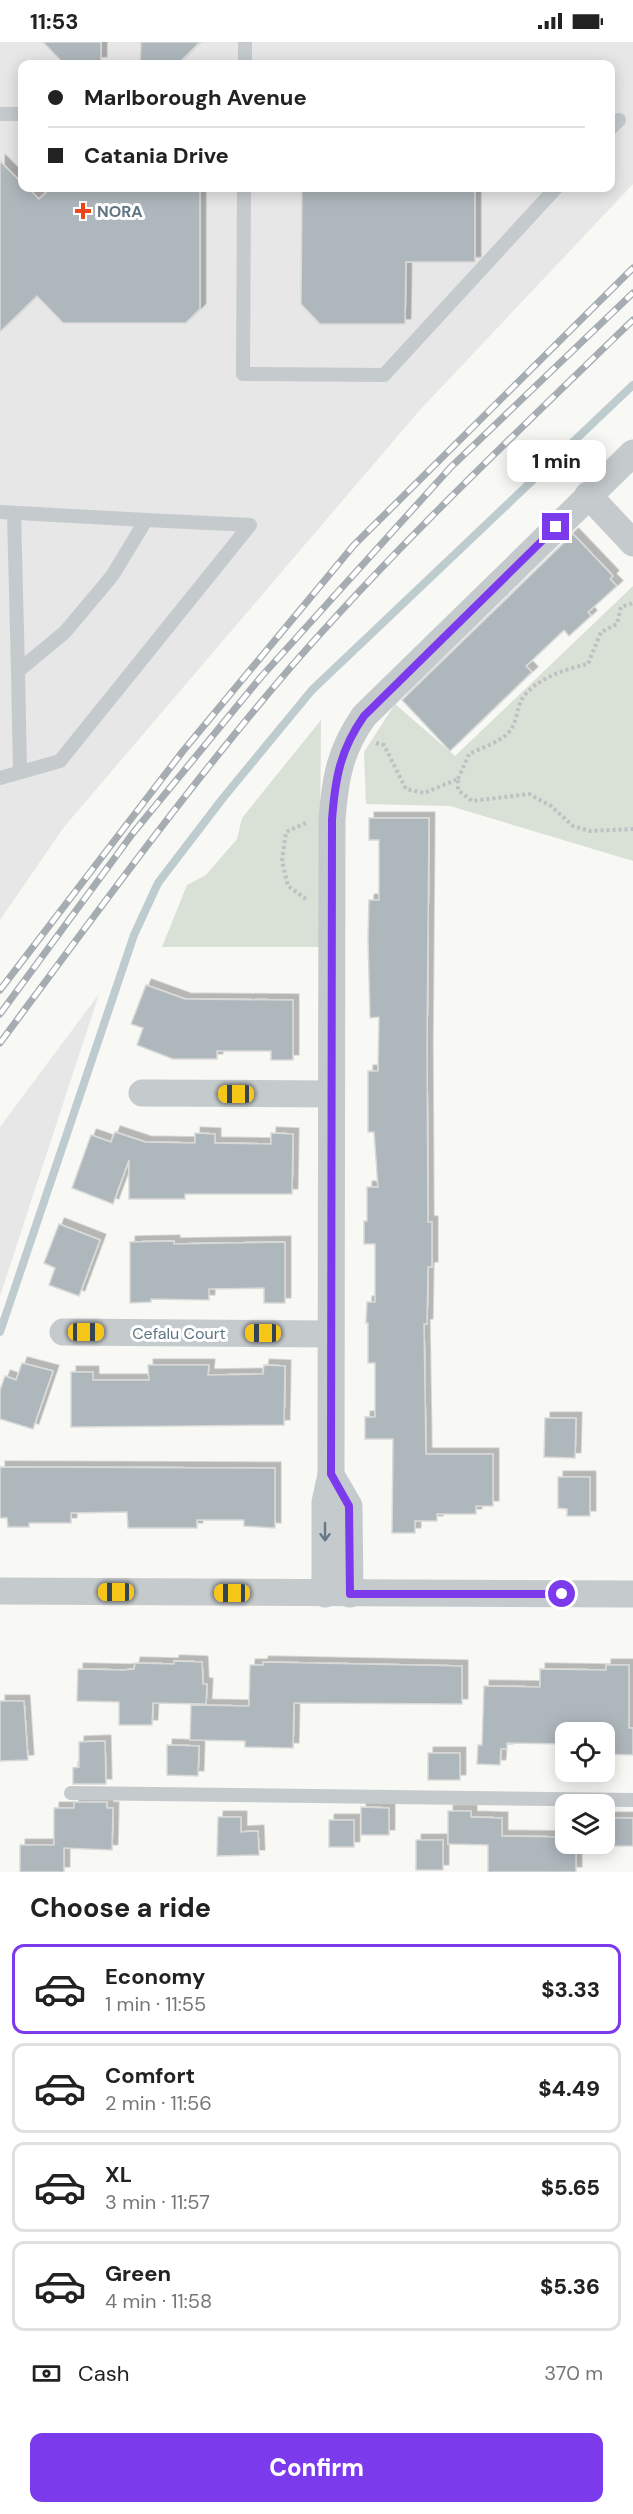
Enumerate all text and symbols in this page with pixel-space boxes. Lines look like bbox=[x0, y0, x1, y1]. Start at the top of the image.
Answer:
text: 11:53 bbox=[30, 7, 79, 36]
text: Marlborough Avenue bbox=[84, 83, 307, 112]
text: Catania Drive bbox=[84, 141, 229, 170]
place label: NORA bbox=[97, 201, 143, 222]
marker: NORA bbox=[74, 202, 92, 220]
callout: 1 min bbox=[506, 440, 606, 482]
text: 1 min bbox=[532, 448, 581, 474]
route end bbox=[542, 513, 569, 540]
car bbox=[218, 1085, 254, 1103]
car bbox=[68, 1323, 104, 1341]
street label: Cefalu Court bbox=[132, 1323, 226, 1344]
car bbox=[245, 1324, 281, 1342]
one-way arrow bbox=[319, 1522, 331, 1542]
route start bbox=[548, 1580, 575, 1607]
car bbox=[98, 1583, 134, 1601]
car bbox=[214, 1584, 250, 1602]
map controls bbox=[555, 1722, 615, 1854]
button: locate bbox=[555, 1722, 615, 1782]
button: layers bbox=[555, 1794, 615, 1854]
text: Choose a ride bbox=[30, 1890, 211, 1925]
icon: car bbox=[33, 1962, 87, 2016]
text: Economy bbox=[105, 1962, 205, 1991]
text: $3.33 bbox=[541, 1975, 600, 2004]
text: 1 min · 11:55 bbox=[105, 1991, 206, 2017]
icon: car bbox=[33, 2061, 87, 2115]
text: Comfort bbox=[105, 2061, 195, 2090]
text: $4.49 bbox=[538, 2074, 600, 2103]
text: 2 min · 11:56 bbox=[105, 2090, 212, 2116]
icon: car bbox=[33, 2160, 87, 2214]
text: XL bbox=[105, 2160, 132, 2189]
text: $5.65 bbox=[541, 2173, 600, 2202]
text: 3 min · 11:57 bbox=[105, 2189, 210, 2215]
icon: car bbox=[33, 2259, 87, 2313]
text: Green bbox=[105, 2259, 171, 2288]
text: $5.36 bbox=[540, 2272, 600, 2301]
text: 4 min · 11:58 bbox=[105, 2288, 212, 2314]
icon: cash bbox=[30, 2357, 63, 2390]
text: Cash bbox=[78, 2359, 129, 2388]
text: 370 m bbox=[544, 2360, 603, 2386]
button: Confirm bbox=[30, 2433, 603, 2502]

